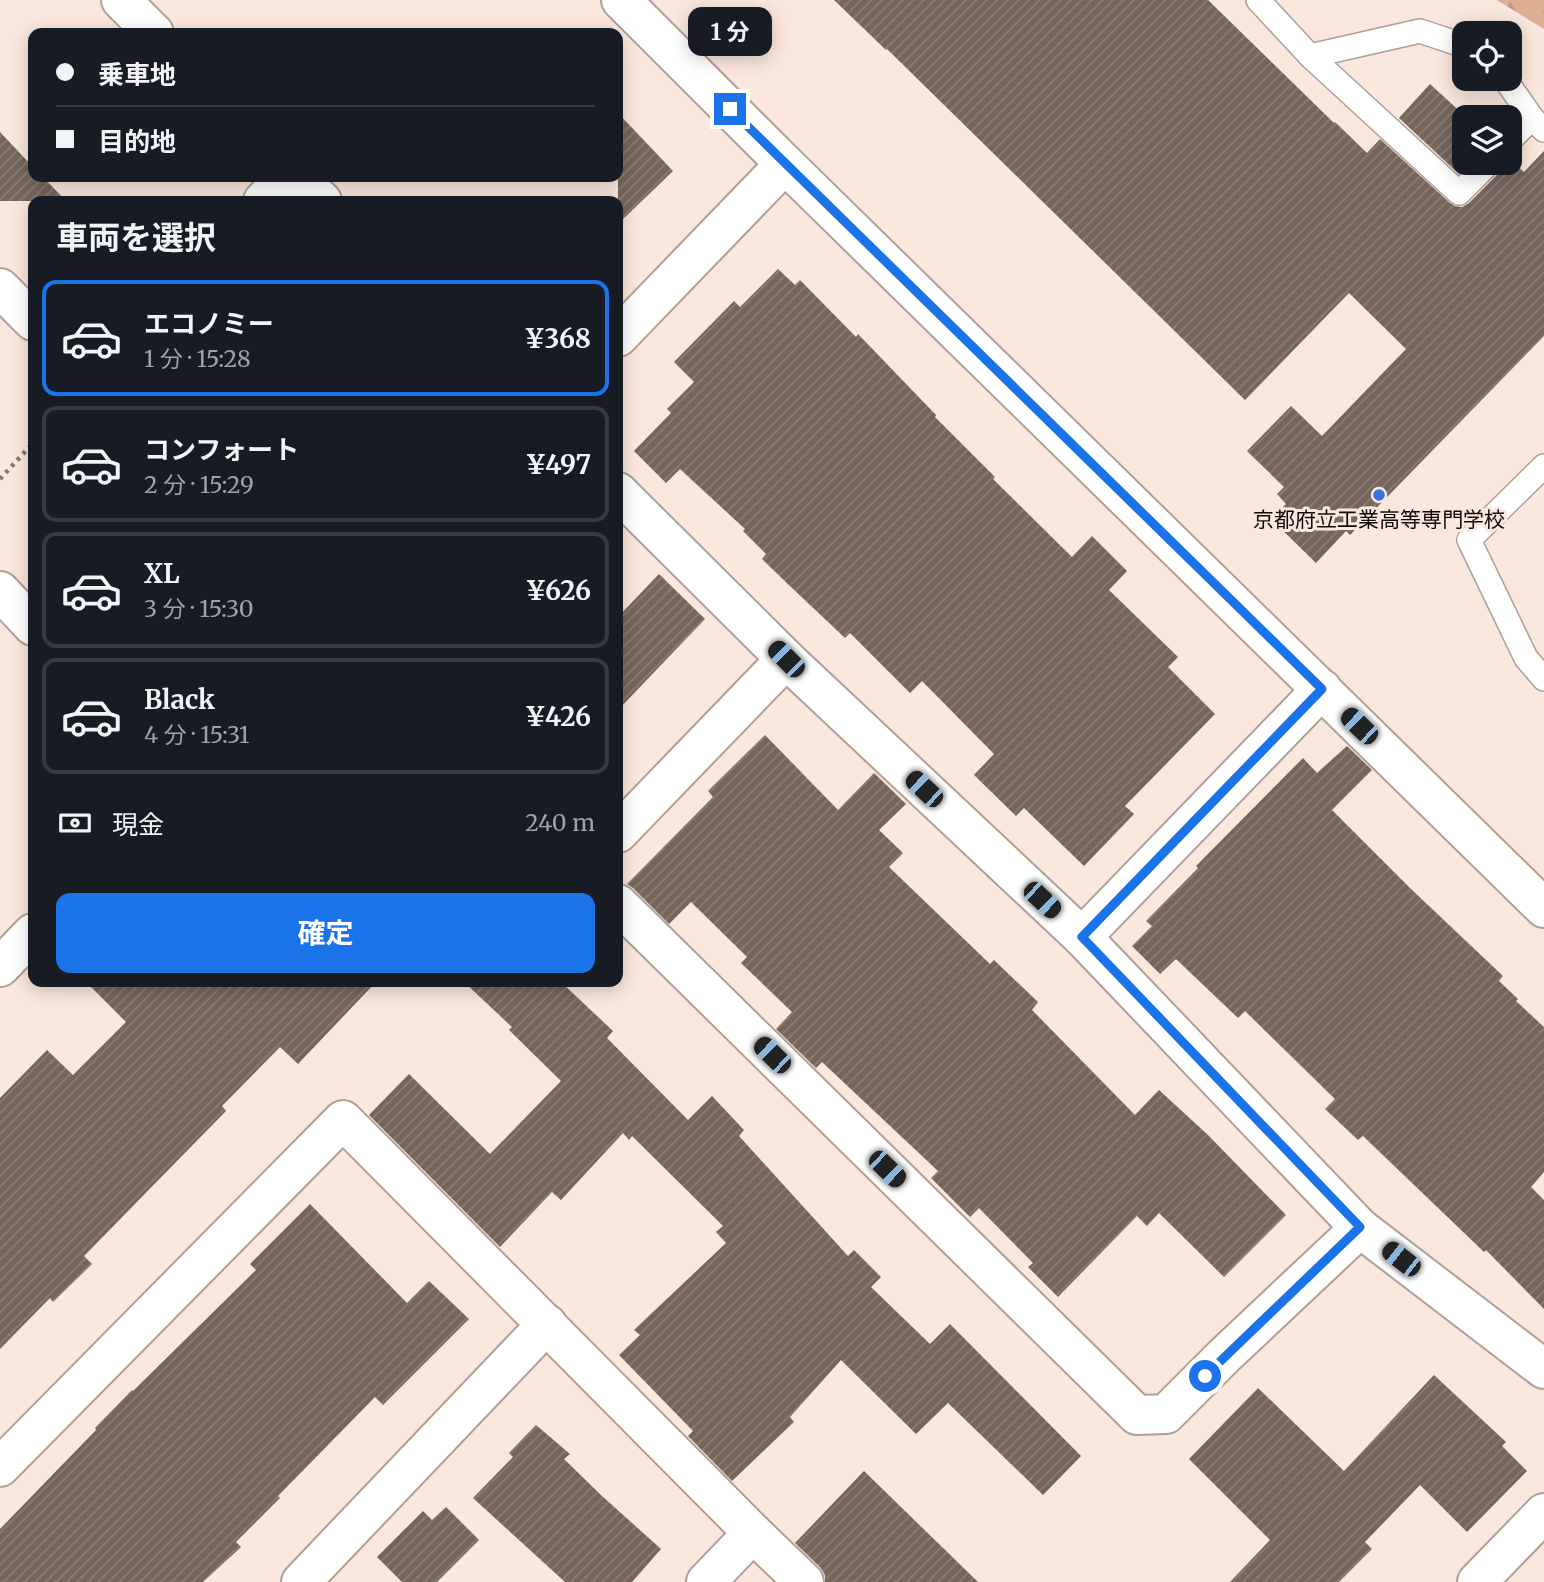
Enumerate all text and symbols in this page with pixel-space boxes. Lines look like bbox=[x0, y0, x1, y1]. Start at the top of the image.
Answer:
callout: 1 分 bbox=[688, 7, 772, 56]
text: 1 分 bbox=[710, 17, 750, 46]
map controls bbox=[1452, 21, 1522, 175]
button: locate bbox=[1452, 21, 1522, 91]
text: 乗車地 bbox=[98, 58, 176, 91]
route end bbox=[714, 93, 746, 125]
button: layers bbox=[1452, 105, 1522, 175]
text: 目的地 bbox=[98, 125, 176, 158]
text: 車両を選択 bbox=[56, 218, 216, 258]
icon: car bbox=[60, 307, 123, 370]
text: エコノミー bbox=[144, 307, 274, 340]
text: ¥368 bbox=[524, 322, 591, 355]
text: 1 分 · 15:28 bbox=[144, 344, 251, 373]
icon: car bbox=[60, 433, 123, 496]
text: コンフォート bbox=[144, 433, 299, 466]
text: ¥497 bbox=[525, 448, 591, 481]
text: 2 分 · 15:29 bbox=[144, 470, 254, 499]
marker: 京都府立工業高等専門学校 bbox=[1371, 487, 1387, 503]
place label: 京都府立工業高等専門学校 bbox=[1253, 506, 1505, 533]
text: XL bbox=[144, 557, 180, 590]
icon: car bbox=[60, 559, 123, 622]
text: ¥626 bbox=[525, 574, 591, 607]
text: 3 分 · 15:30 bbox=[144, 594, 254, 623]
car bbox=[764, 637, 809, 681]
text: Black bbox=[144, 683, 215, 716]
icon: car bbox=[60, 685, 123, 748]
text: ¥426 bbox=[525, 700, 591, 733]
car bbox=[1337, 704, 1382, 748]
text: 4 分 · 15:31 bbox=[144, 720, 250, 749]
car bbox=[902, 767, 947, 811]
icon: cash bbox=[56, 804, 94, 842]
text: 現金 bbox=[112, 808, 164, 841]
text: 240 m bbox=[525, 808, 595, 837]
car bbox=[1020, 878, 1065, 922]
button: 確定 bbox=[56, 893, 595, 973]
car bbox=[750, 1033, 795, 1077]
car bbox=[865, 1147, 910, 1191]
car bbox=[1378, 1238, 1425, 1280]
route start bbox=[1189, 1360, 1221, 1392]

